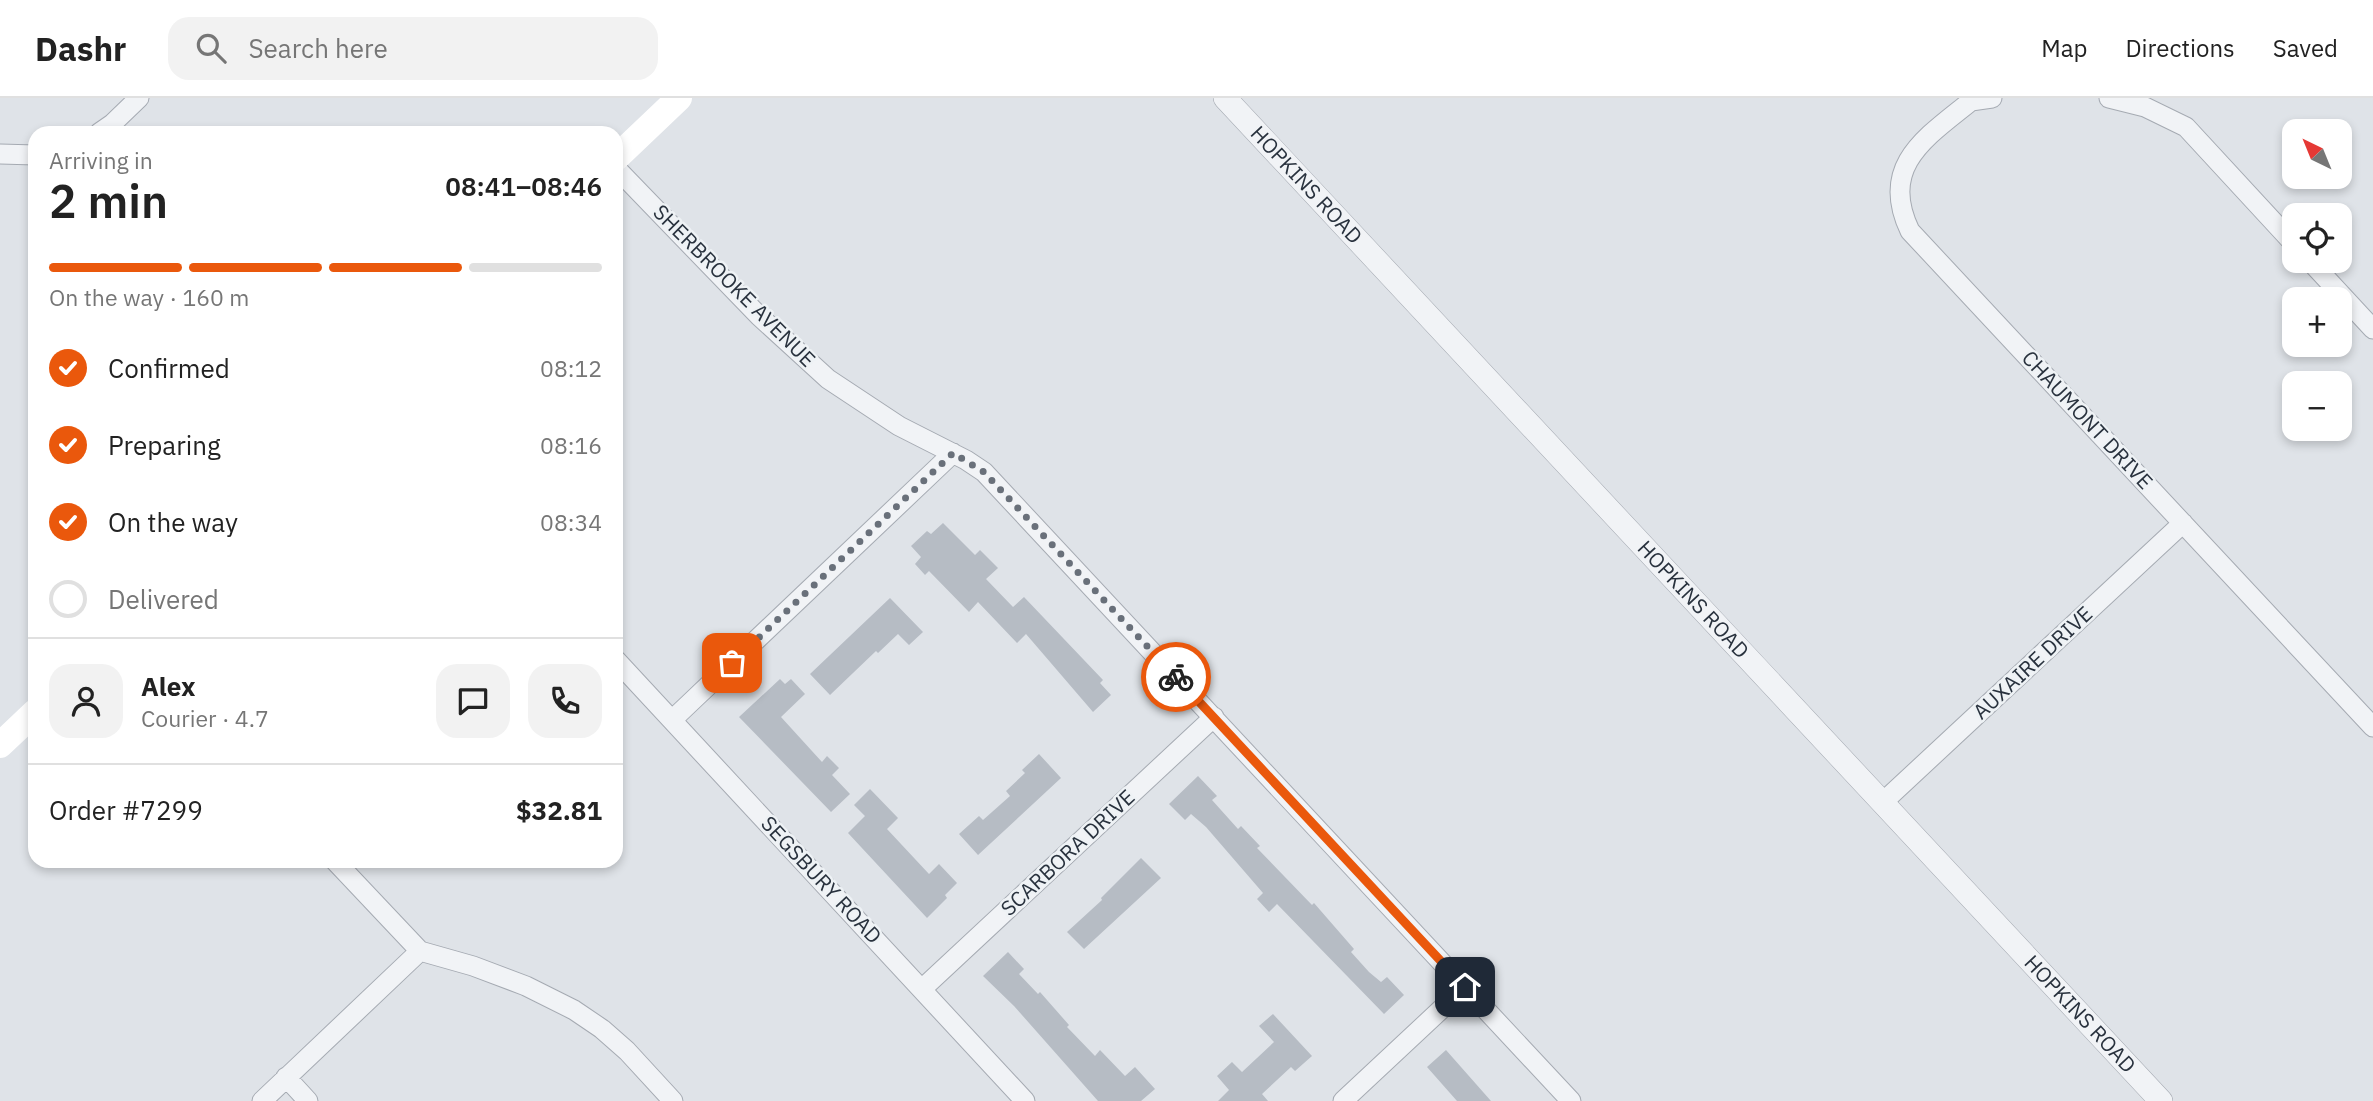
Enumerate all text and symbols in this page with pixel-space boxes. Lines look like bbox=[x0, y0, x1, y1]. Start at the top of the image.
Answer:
search box bbox=[168, 17, 658, 80]
text: Dashr bbox=[35, 27, 126, 70]
icon: search bbox=[192, 29, 230, 67]
text: Search here bbox=[248, 31, 388, 65]
text: Map bbox=[2041, 32, 2087, 64]
text: Directions bbox=[2125, 32, 2235, 64]
text: Saved bbox=[2273, 32, 2338, 64]
street label: HOPKINS ROAD bbox=[1245, 119, 1369, 249]
north arrow bbox=[2282, 119, 2352, 189]
map controls bbox=[2282, 119, 2352, 441]
text: Arriving in bbox=[49, 145, 153, 175]
text: 08:41–08:46 bbox=[445, 169, 602, 203]
text: 2 min bbox=[49, 171, 168, 231]
street label: SHERBROOKE AVENUE bbox=[647, 198, 822, 373]
button: locate bbox=[2282, 203, 2352, 273]
text: On the way · 160 m bbox=[49, 282, 249, 312]
button: + bbox=[2282, 287, 2352, 357]
street label: CHAUMONT DRIVE bbox=[2016, 344, 2159, 495]
icon: check bbox=[49, 349, 87, 387]
text: Confirmed bbox=[108, 351, 230, 385]
text: 08:12 bbox=[540, 353, 602, 383]
button: − bbox=[2282, 371, 2352, 441]
icon: check bbox=[49, 426, 87, 464]
text: Preparing bbox=[108, 428, 221, 462]
text: 08:16 bbox=[540, 430, 602, 460]
icon: check bbox=[49, 503, 87, 541]
text: On the way bbox=[108, 505, 238, 539]
text: 08:34 bbox=[540, 507, 602, 537]
street label: HOPKINS ROAD bbox=[1632, 534, 1756, 664]
text: Delivered bbox=[108, 582, 219, 616]
street label: AUXAIRE DRIVE bbox=[1967, 600, 2098, 725]
pin bbox=[702, 633, 762, 693]
courier bbox=[1141, 642, 1211, 712]
icon: bag bbox=[713, 644, 751, 682]
icon: bike bbox=[1157, 658, 1195, 696]
button: person bbox=[49, 664, 123, 738]
button: chat bbox=[436, 664, 510, 738]
button: phone bbox=[528, 664, 602, 738]
text: Alex bbox=[141, 669, 195, 703]
text: Courier · 4.7 bbox=[141, 703, 269, 733]
street label: SCARBORA DRIVE bbox=[994, 783, 1140, 922]
text: Order #7299 bbox=[49, 793, 203, 827]
text: $32.81 bbox=[516, 793, 602, 827]
street label: SEGSBURY ROAD bbox=[755, 810, 888, 949]
street label: HOPKINS ROAD bbox=[2019, 948, 2143, 1078]
pin bbox=[1435, 957, 1495, 1017]
icon: home bbox=[1446, 968, 1484, 1006]

